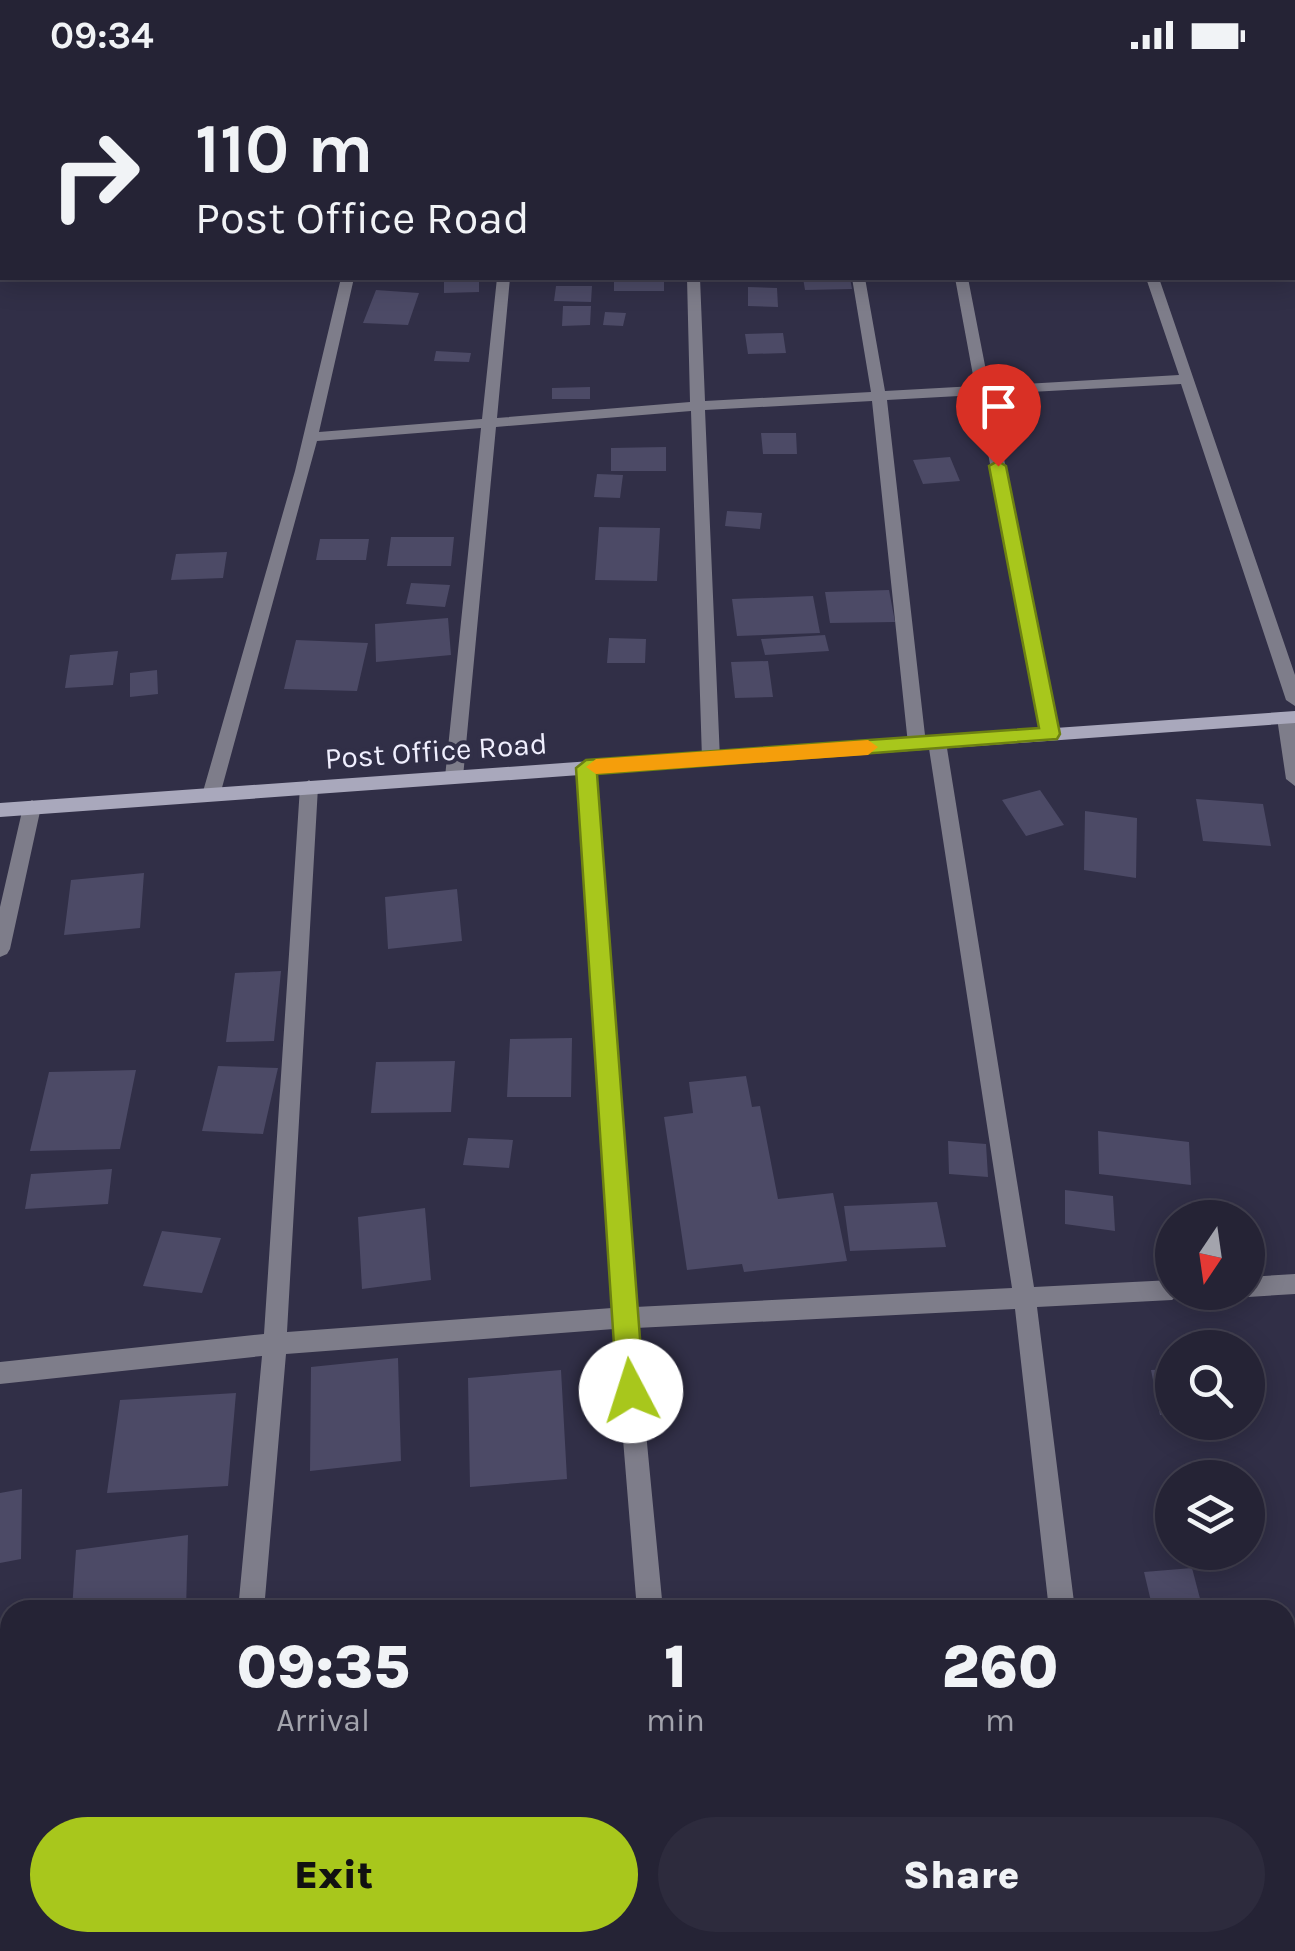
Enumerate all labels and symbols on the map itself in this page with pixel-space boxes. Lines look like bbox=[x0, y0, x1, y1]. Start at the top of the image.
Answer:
pin bbox=[956, 364, 1041, 467]
street label: Post Office Road bbox=[323, 725, 549, 777]
north arrow bbox=[1155, 1200, 1265, 1310]
position arrow bbox=[579, 1339, 683, 1443]

